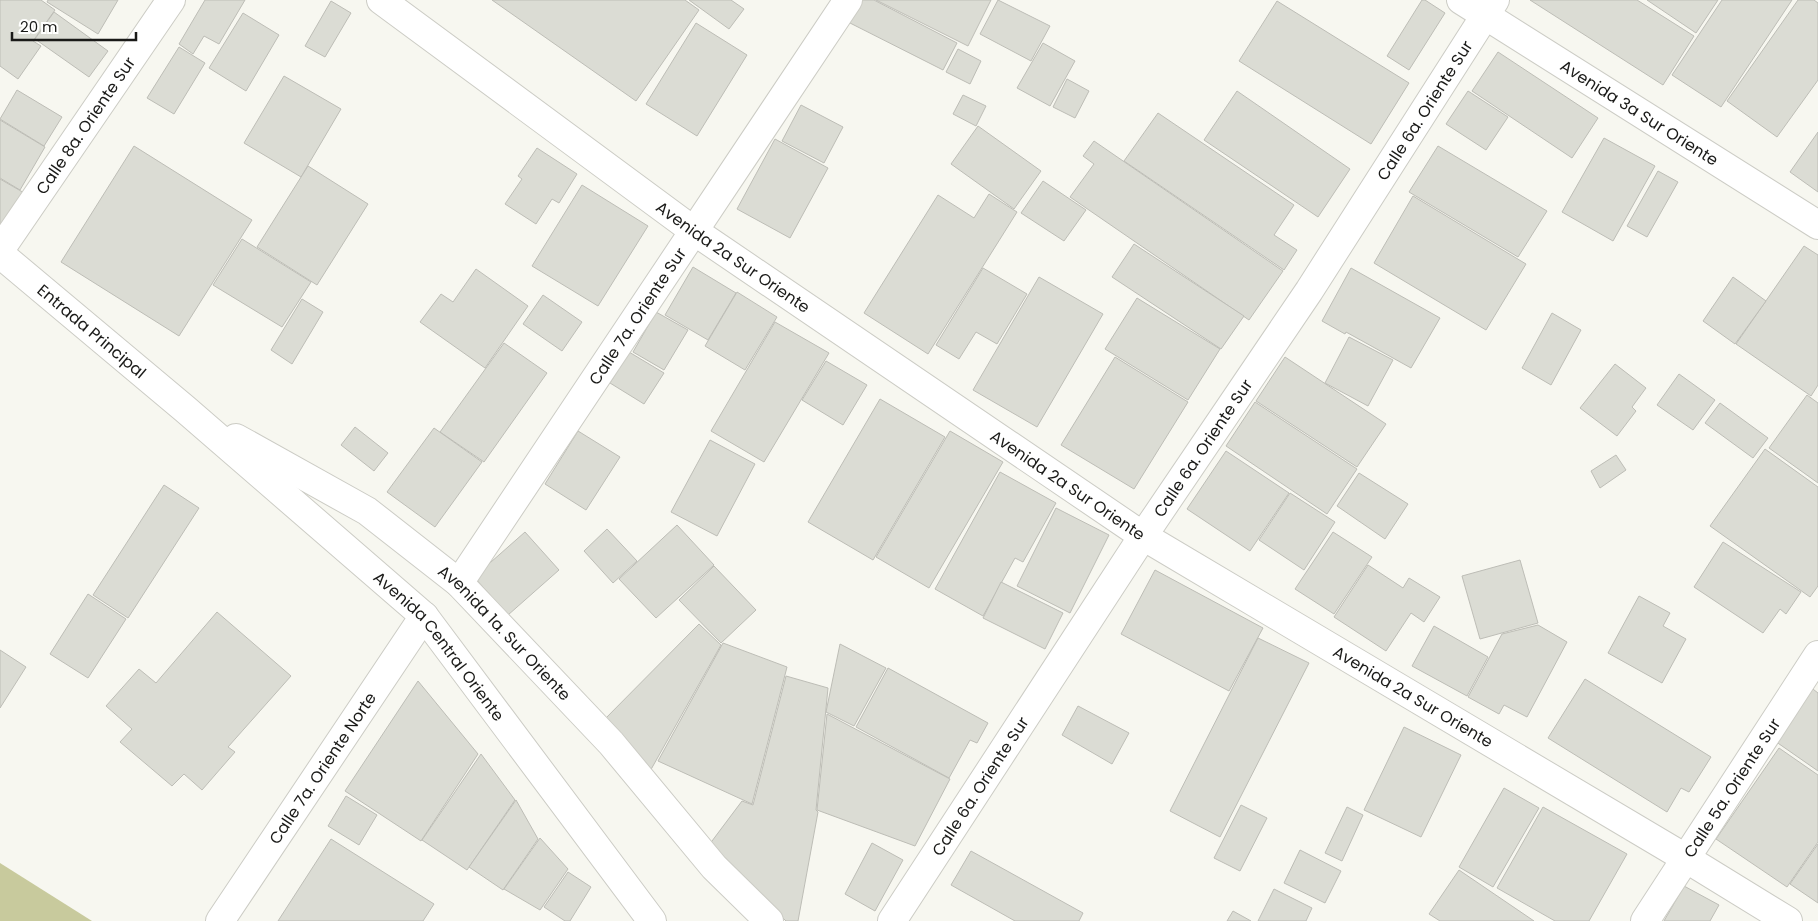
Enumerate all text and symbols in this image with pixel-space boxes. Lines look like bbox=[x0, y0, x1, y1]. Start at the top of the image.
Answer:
scale bar bbox=[12, 10, 136, 42]
text: 20 m bbox=[20, 16, 58, 37]
street label: Calle 6a. Oriente Sur bbox=[1371, 36, 1478, 185]
street label: Calle 8a. Oriente Sur bbox=[30, 52, 141, 199]
street label: Avenida 3a Sur Oriente bbox=[1556, 54, 1723, 171]
street label: Avenida 2a Sur Oriente bbox=[652, 195, 815, 318]
street label: Calle 7a. Oriente Sur bbox=[583, 243, 691, 389]
street label: Entrada Principal bbox=[33, 279, 151, 383]
street label: Calle 6a. Oriente Sur bbox=[1148, 374, 1258, 522]
street label: Avenida 2a Sur Oriente bbox=[986, 424, 1150, 546]
street label: Avenida 1a. Sur Oriente bbox=[433, 559, 576, 706]
street label: Avenida Central Oriente bbox=[369, 566, 510, 726]
street label: Avenida 2a Sur Oriente bbox=[1329, 640, 1498, 753]
street label: Calle 7a. Oriente Norte bbox=[263, 687, 381, 849]
street label: Calle 6a. Oriente Sur bbox=[926, 712, 1034, 860]
street label: Calle 5a. Oriente Sur bbox=[1678, 713, 1786, 862]

